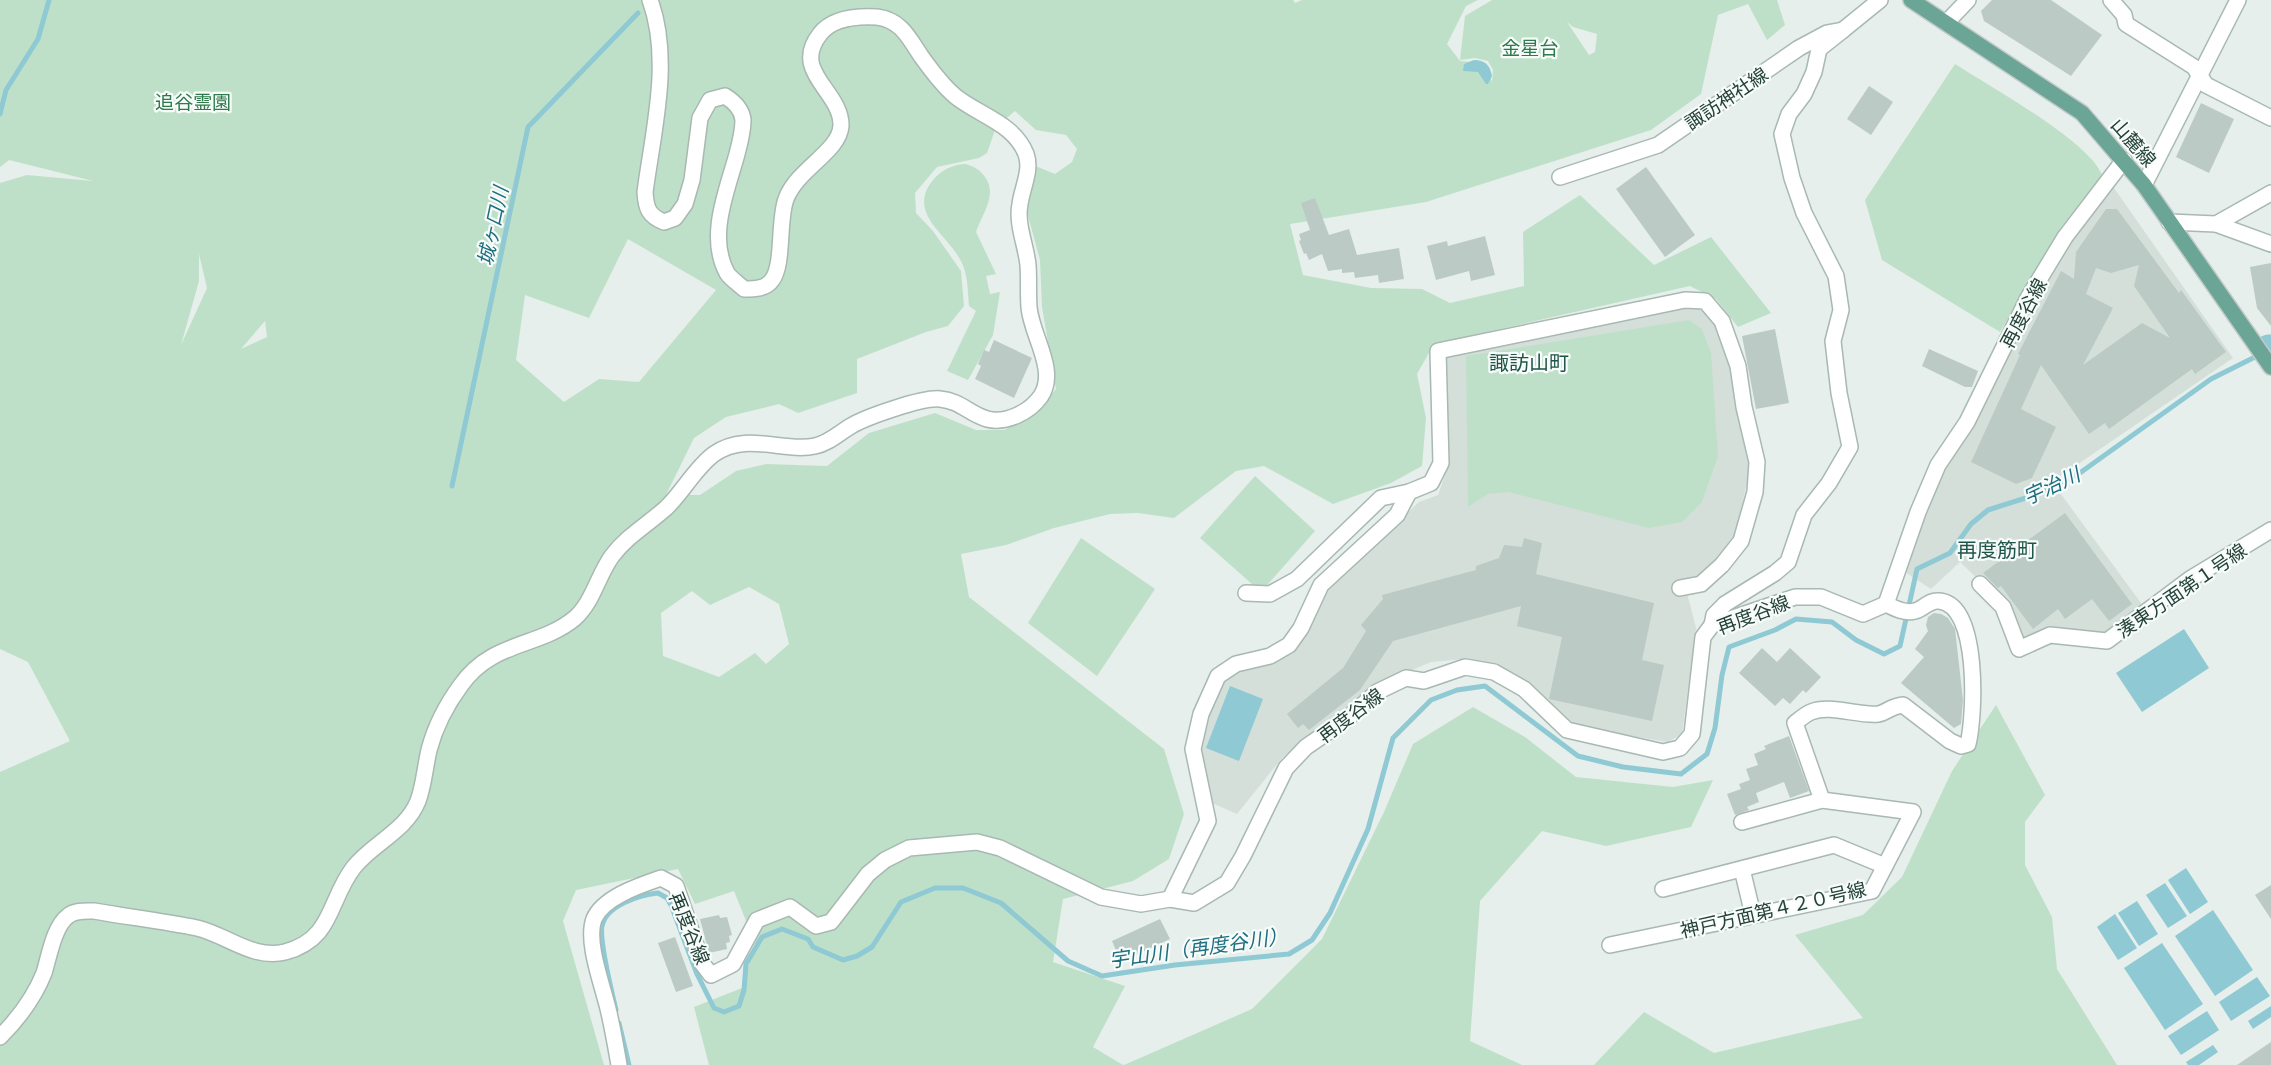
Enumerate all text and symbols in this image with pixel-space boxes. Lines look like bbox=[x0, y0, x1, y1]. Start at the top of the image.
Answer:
park label: 金星台 bbox=[1501, 36, 1559, 59]
street label: 諏訪神社線 bbox=[1680, 62, 1772, 134]
park label: 追谷霊園 bbox=[155, 90, 231, 113]
street label: 山麓線 bbox=[2107, 113, 2161, 171]
water label: 城ヶ口川 bbox=[472, 182, 512, 268]
street label: 再度谷線 bbox=[1995, 274, 2051, 352]
district label: 諏訪山町 bbox=[1489, 350, 1569, 374]
water label: 宇治川 bbox=[2019, 461, 2085, 509]
district label: 再度筋町 bbox=[1957, 537, 2037, 561]
street label: 湊東方面第１号線 bbox=[2112, 538, 2250, 642]
street label: 再度谷線 bbox=[1713, 590, 1793, 638]
street label: 再度谷線 bbox=[1313, 683, 1387, 747]
street label: 神戸方面第４２０号線 bbox=[1678, 876, 1868, 942]
street label: 再度谷線 bbox=[665, 888, 715, 968]
water label: 宇山川（再度谷川） bbox=[1107, 923, 1289, 971]

